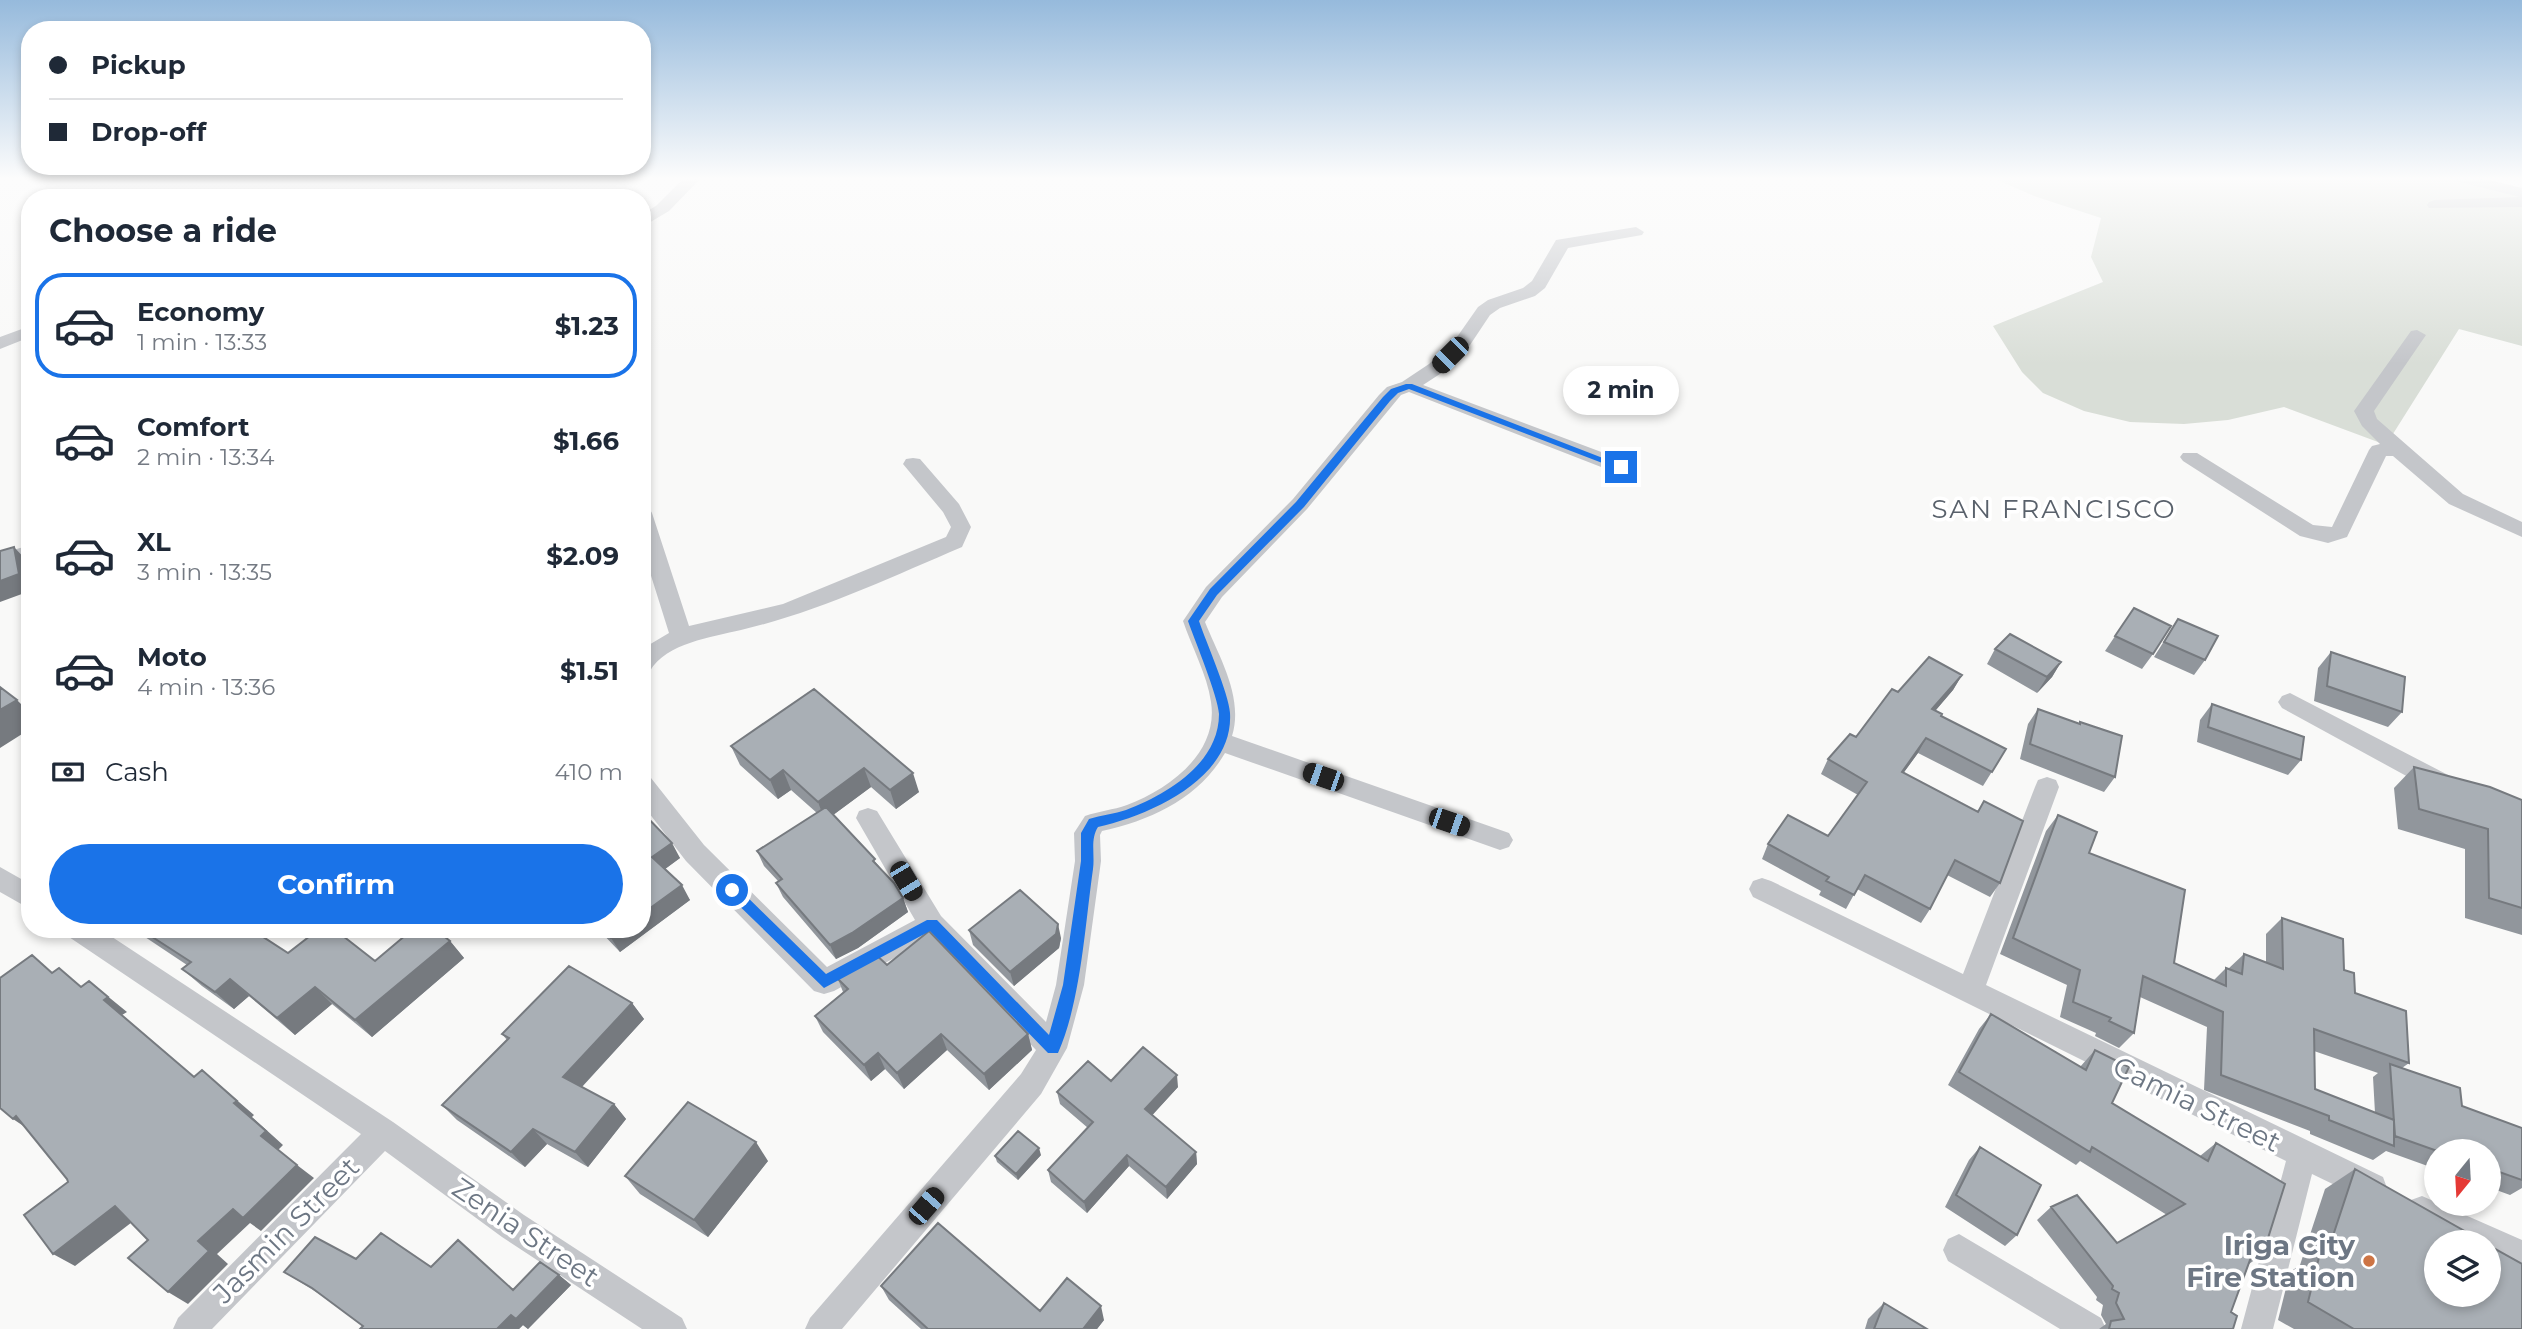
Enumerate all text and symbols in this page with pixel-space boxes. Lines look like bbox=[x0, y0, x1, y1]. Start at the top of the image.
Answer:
text: Pickup bbox=[91, 49, 186, 81]
text: Drop-off bbox=[91, 116, 206, 148]
text: Choose a ride bbox=[49, 211, 277, 250]
icon: car bbox=[53, 294, 116, 357]
text: Economy bbox=[137, 296, 264, 328]
text: $1.23 bbox=[555, 310, 619, 342]
text: 1 min · 13:33 bbox=[137, 328, 267, 356]
car bbox=[1428, 333, 1473, 377]
callout: 2 min bbox=[1563, 365, 1679, 414]
text: 2 min bbox=[1587, 376, 1655, 404]
icon: car bbox=[53, 409, 116, 472]
text: Comfort bbox=[137, 411, 249, 443]
text: $1.66 bbox=[553, 425, 619, 457]
text: 2 min · 13:34 bbox=[137, 443, 274, 471]
route end bbox=[1605, 451, 1637, 483]
district label: SAN FRANCISCO bbox=[1931, 493, 2177, 525]
icon: car bbox=[53, 524, 116, 587]
text: XL bbox=[137, 526, 171, 558]
text: $2.09 bbox=[546, 540, 619, 572]
text: 3 min · 13:35 bbox=[137, 558, 272, 586]
icon: car bbox=[53, 639, 116, 702]
text: Moto bbox=[137, 641, 207, 673]
text: $1.51 bbox=[560, 655, 619, 687]
text: 4 min · 13:36 bbox=[137, 673, 275, 701]
icon: cash bbox=[49, 753, 87, 791]
text: Cash bbox=[105, 756, 169, 788]
text: 410 m bbox=[554, 758, 623, 786]
car bbox=[1300, 760, 1347, 794]
car bbox=[1426, 805, 1473, 839]
button: Confirm bbox=[49, 844, 623, 924]
car bbox=[887, 858, 926, 904]
route start bbox=[716, 874, 748, 906]
street label: Camia Street bbox=[2108, 1049, 2286, 1159]
north arrow bbox=[2424, 1139, 2501, 1216]
map controls bbox=[2424, 1139, 2501, 1307]
street label: Jasmin Street bbox=[205, 1150, 366, 1311]
street label: Zenia Street bbox=[446, 1170, 606, 1294]
car bbox=[905, 1183, 948, 1229]
place label: Iriga City Fire Station bbox=[2186, 1228, 2355, 1294]
button: layers bbox=[2424, 1230, 2501, 1307]
marker: Iriga City Fire Station bbox=[2361, 1253, 2377, 1269]

